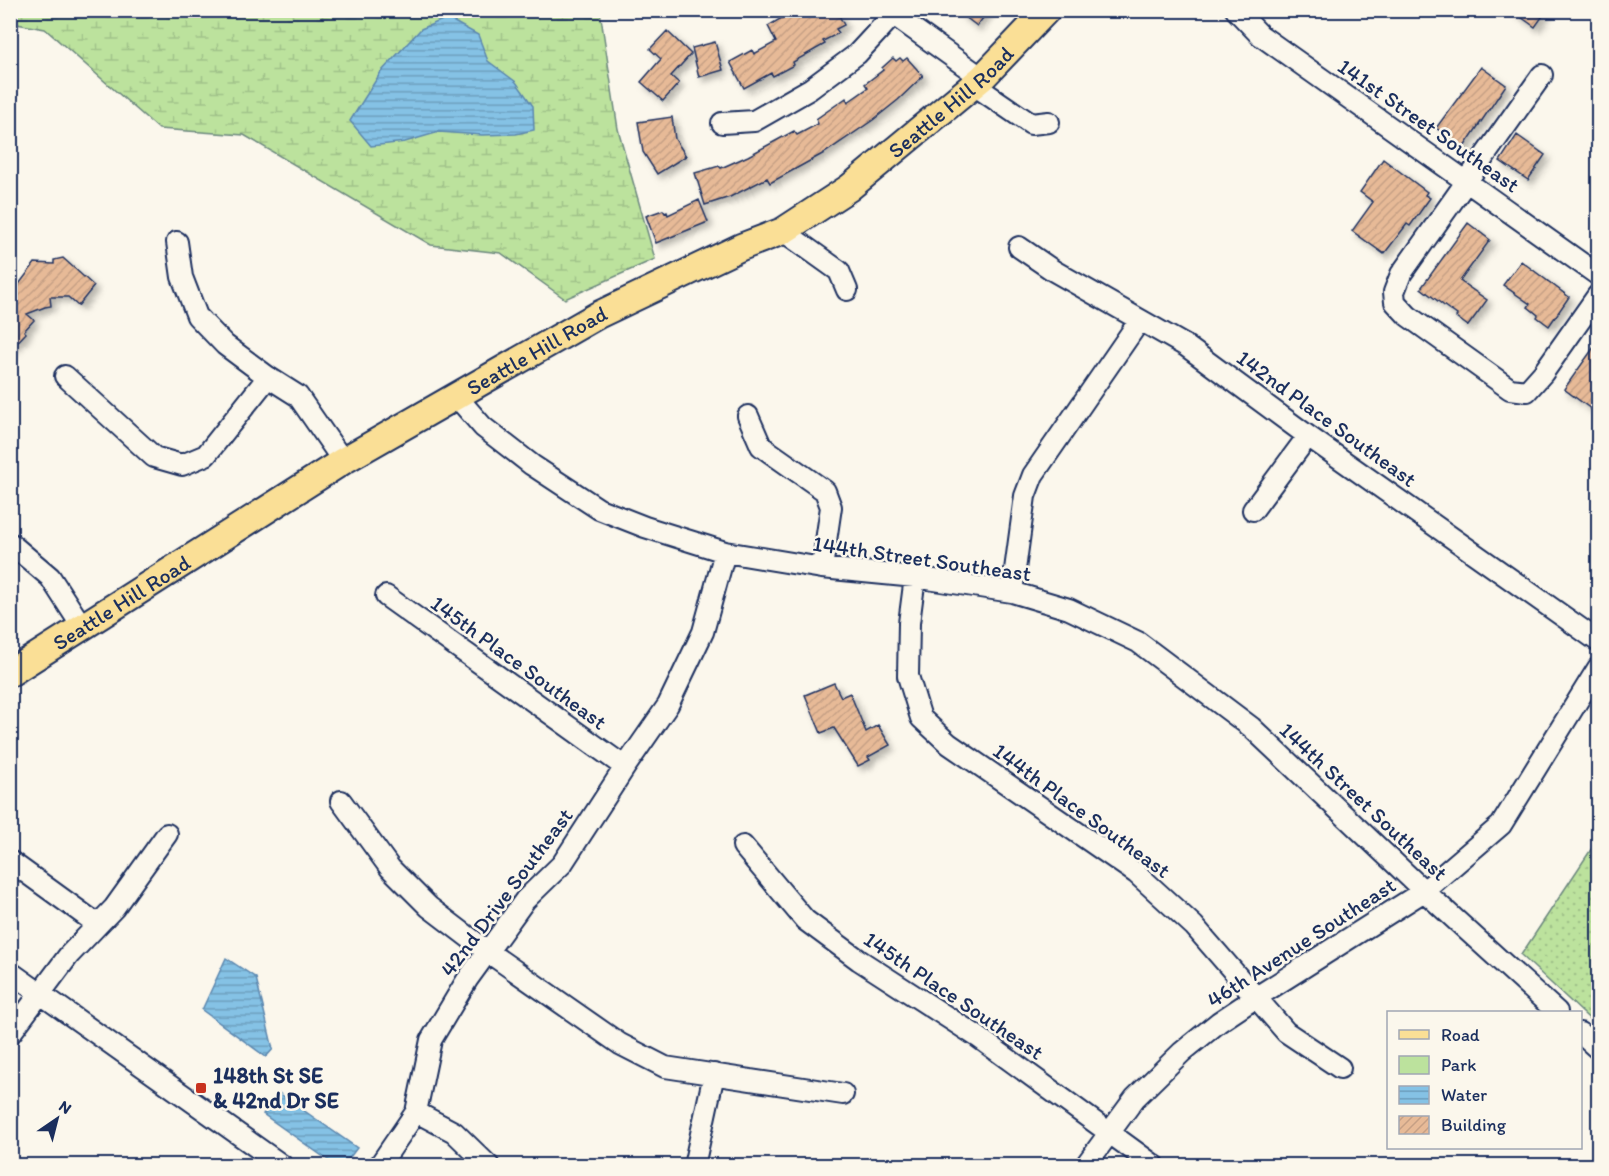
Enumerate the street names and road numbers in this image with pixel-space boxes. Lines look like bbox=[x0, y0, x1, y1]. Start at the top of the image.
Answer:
street label: Seattle Hill Road bbox=[883, 40, 1020, 164]
street label: 141st Street Southeast bbox=[1333, 52, 1525, 198]
street label: Seattle Hill Road bbox=[462, 300, 612, 401]
street label: 142nd Place Southeast bbox=[1232, 344, 1422, 493]
street label: 144th Street Southeast bbox=[811, 530, 1033, 587]
street label: Seattle Hill Road bbox=[48, 549, 195, 656]
street label: 145th Place Southeast bbox=[425, 589, 612, 735]
street label: 144th Street Southeast bbox=[1274, 716, 1453, 886]
street label: 144th Place Southeast bbox=[988, 737, 1176, 884]
street label: 42nd Drive Southeast bbox=[434, 803, 579, 982]
street label: 46th Avenue Southeast bbox=[1202, 871, 1401, 1014]
street label: 145th Place Southeast bbox=[859, 925, 1049, 1066]

